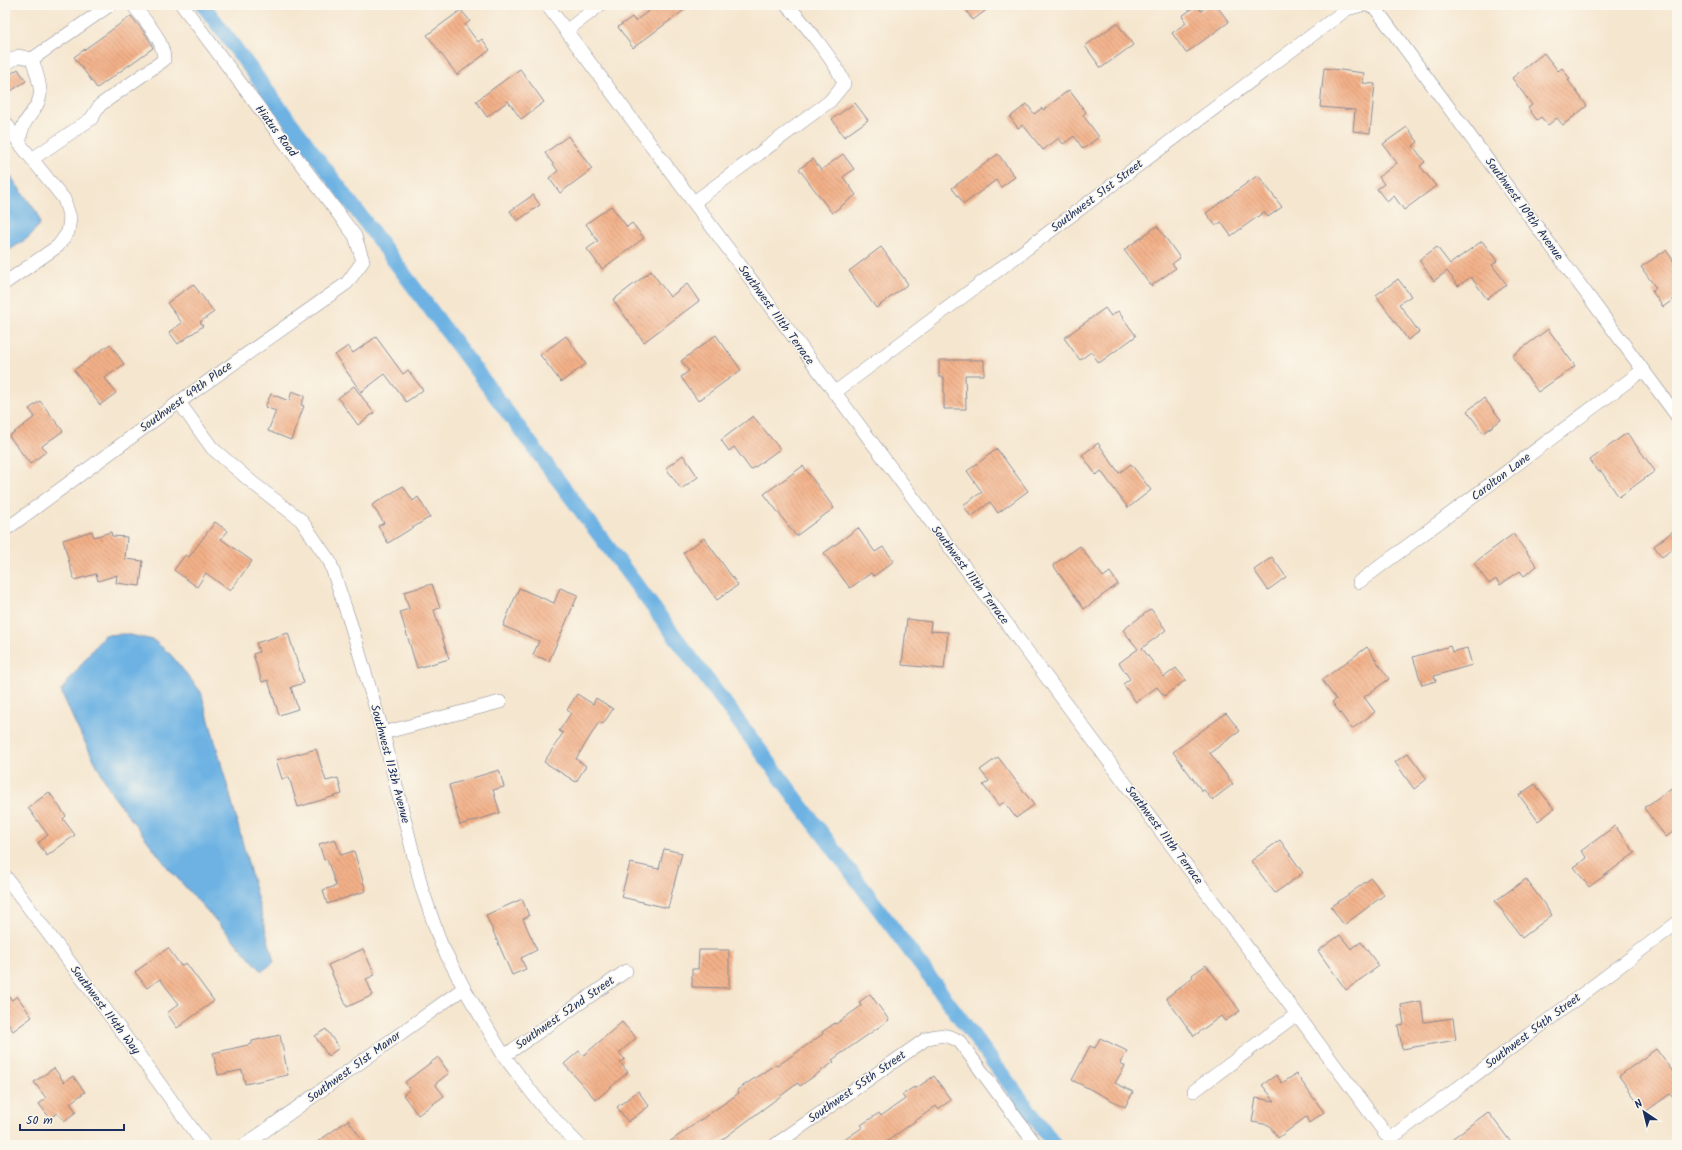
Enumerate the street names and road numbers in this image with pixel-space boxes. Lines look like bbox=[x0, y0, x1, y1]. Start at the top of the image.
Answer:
street label: Hiatus Road bbox=[250, 101, 303, 162]
street label: Southwest 109th Avenue bbox=[1480, 153, 1568, 265]
street label: Southwest 51st Street bbox=[1047, 155, 1148, 237]
street label: Southwest 111th Terrace bbox=[733, 261, 819, 370]
street label: Southwest 49th Place bbox=[136, 356, 237, 437]
street label: Carolton Lane bbox=[1467, 448, 1535, 506]
street label: Southwest 111th Terrace bbox=[926, 521, 1014, 629]
street label: Southwest 113th Avenue bbox=[365, 702, 415, 826]
street label: Southwest 111th Terrace bbox=[1120, 781, 1208, 889]
street label: Southwest 114th Way bbox=[65, 961, 145, 1059]
street label: Southwest 52nd Street bbox=[511, 971, 619, 1055]
street label: Southwest 54th Street bbox=[1481, 988, 1585, 1074]
street label: Southwest 51st Manor bbox=[303, 1026, 406, 1108]
street label: Southwest 55th Street bbox=[804, 1046, 910, 1128]

